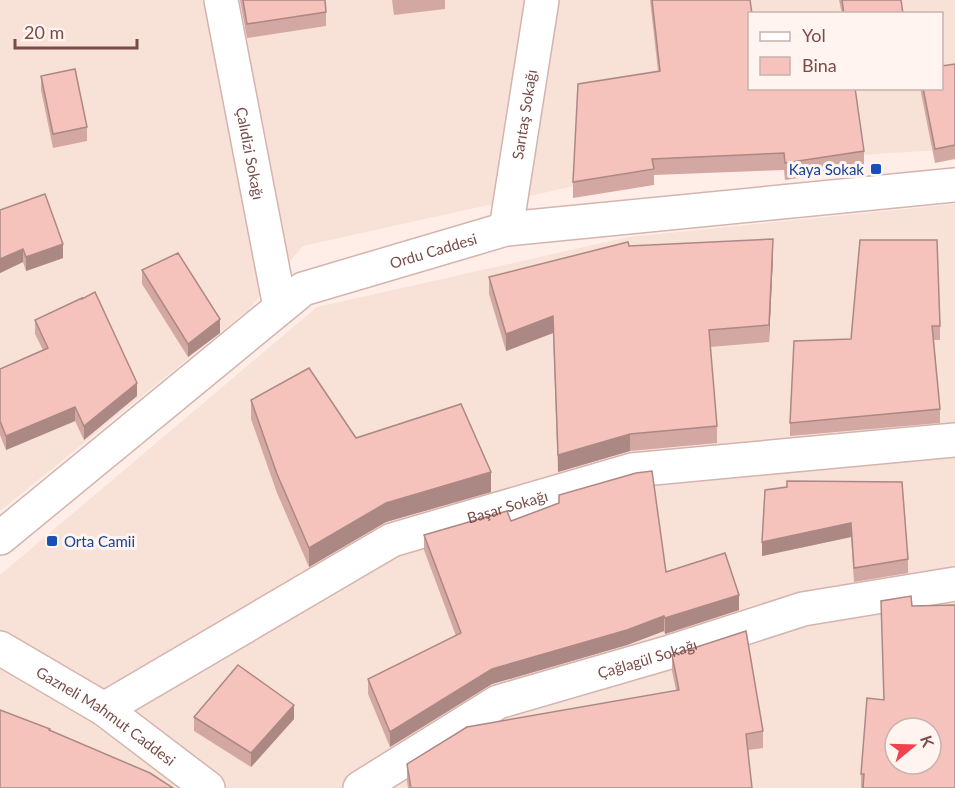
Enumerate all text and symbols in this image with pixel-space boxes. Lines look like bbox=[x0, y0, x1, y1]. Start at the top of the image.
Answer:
scale bar bbox=[15, 12, 136, 50]
legend bbox=[748, 12, 943, 90]
text: 20 m bbox=[24, 21, 64, 43]
text: Yol bbox=[802, 24, 826, 46]
text: Bina bbox=[802, 54, 837, 76]
street label: Sarıtaş Sokağı bbox=[508, 68, 540, 161]
street label: Çalıdizi Sokağı bbox=[233, 105, 268, 201]
place label: Kaya Sokak bbox=[789, 160, 864, 178]
marker: Kaya Sokak bbox=[869, 162, 883, 176]
street label: Ordu Caddesi bbox=[388, 229, 479, 272]
street label: Başar Sokağı bbox=[465, 486, 550, 527]
place label: Orta Camii bbox=[64, 532, 135, 550]
marker: Orta Camii bbox=[45, 534, 59, 548]
street label: Çağlagül Sokağı bbox=[595, 635, 699, 682]
street label: Gazneli Mahmut Caddesi bbox=[33, 662, 179, 769]
north arrow bbox=[883, 716, 943, 776]
text: K bbox=[917, 733, 939, 750]

